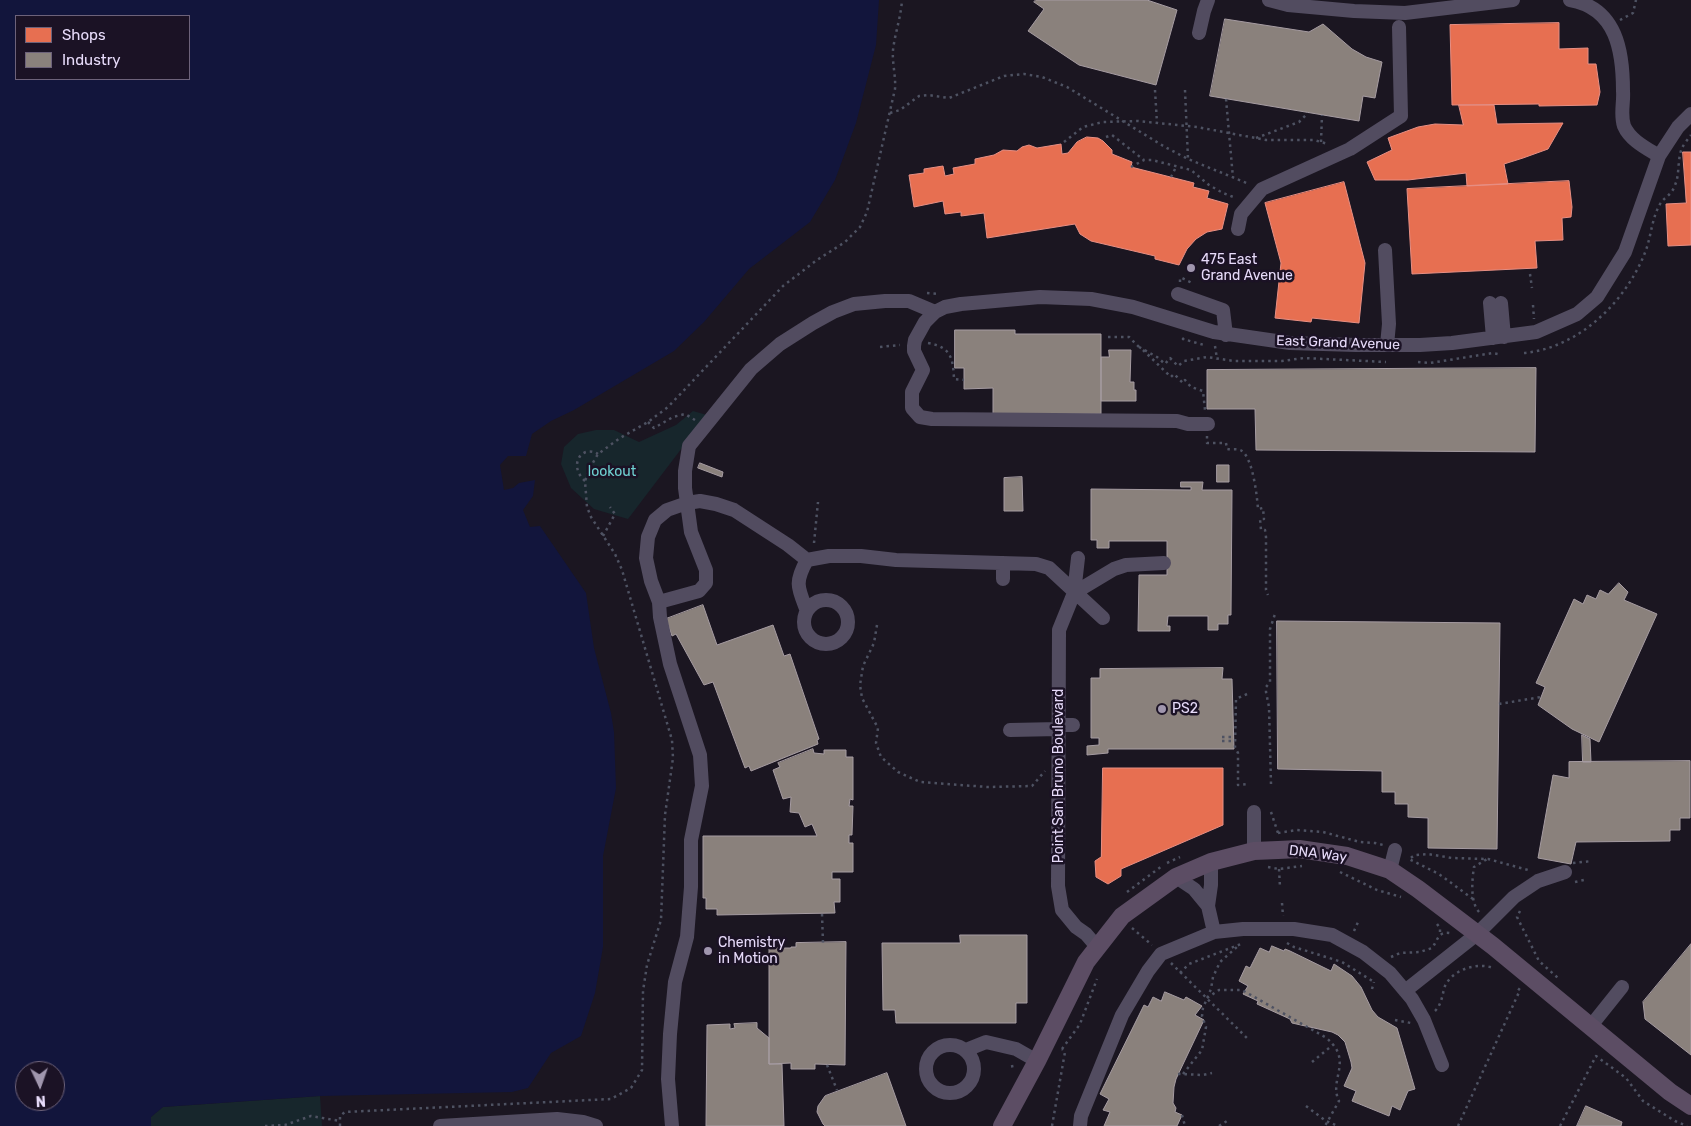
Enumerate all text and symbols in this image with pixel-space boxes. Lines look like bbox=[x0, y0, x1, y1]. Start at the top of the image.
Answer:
legend bbox=[15, 15, 190, 80]
text: Shops bbox=[62, 26, 106, 44]
text: Industry bbox=[62, 51, 121, 69]
place label: 475 East Grand Avenue bbox=[1201, 252, 1293, 284]
marker: 475 East Grand Avenue bbox=[1185, 262, 1197, 274]
street label: East Grand Avenue bbox=[1276, 332, 1400, 354]
park label: lookout bbox=[588, 464, 636, 480]
street label: Point San Bruno Boulevard bbox=[1051, 689, 1067, 863]
place label: PS2 bbox=[1172, 701, 1198, 717]
marker: PS2 bbox=[1156, 703, 1168, 715]
street label: DNA Way bbox=[1288, 842, 1348, 866]
place label: Chemistry in Motion bbox=[718, 935, 785, 968]
marker: Chemistry in Motion bbox=[702, 945, 714, 957]
north arrow bbox=[15, 1061, 65, 1111]
text: N bbox=[35, 1092, 46, 1109]

